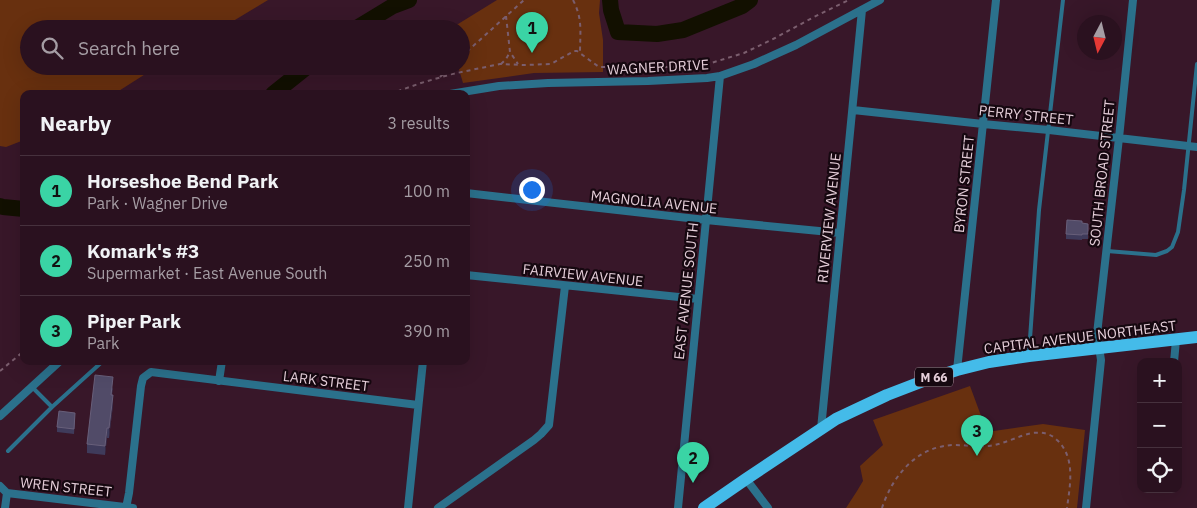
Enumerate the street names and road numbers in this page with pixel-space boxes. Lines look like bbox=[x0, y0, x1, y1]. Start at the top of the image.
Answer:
street label: WAGNER DRIVE bbox=[607, 55, 709, 79]
street label: SOUTH BROAD STREET bbox=[1085, 99, 1119, 247]
street label: PERRY STREET bbox=[978, 101, 1074, 129]
street label: BYRON STREET bbox=[950, 134, 978, 234]
street label: RIVERVIEW AVENUE bbox=[813, 152, 845, 284]
street label: MAGNOLIA AVENUE bbox=[590, 186, 718, 218]
street label: EAST AVENUE SOUTH bbox=[670, 222, 702, 360]
street label: FAIRVIEW AVENUE bbox=[522, 260, 644, 290]
street label: CAPITAL AVENUE NORTHEAST bbox=[983, 316, 1177, 358]
street label: LARK STREET bbox=[282, 367, 370, 395]
road number: M 66 bbox=[915, 368, 953, 387]
street label: WREN STREET bbox=[19, 473, 113, 501]

